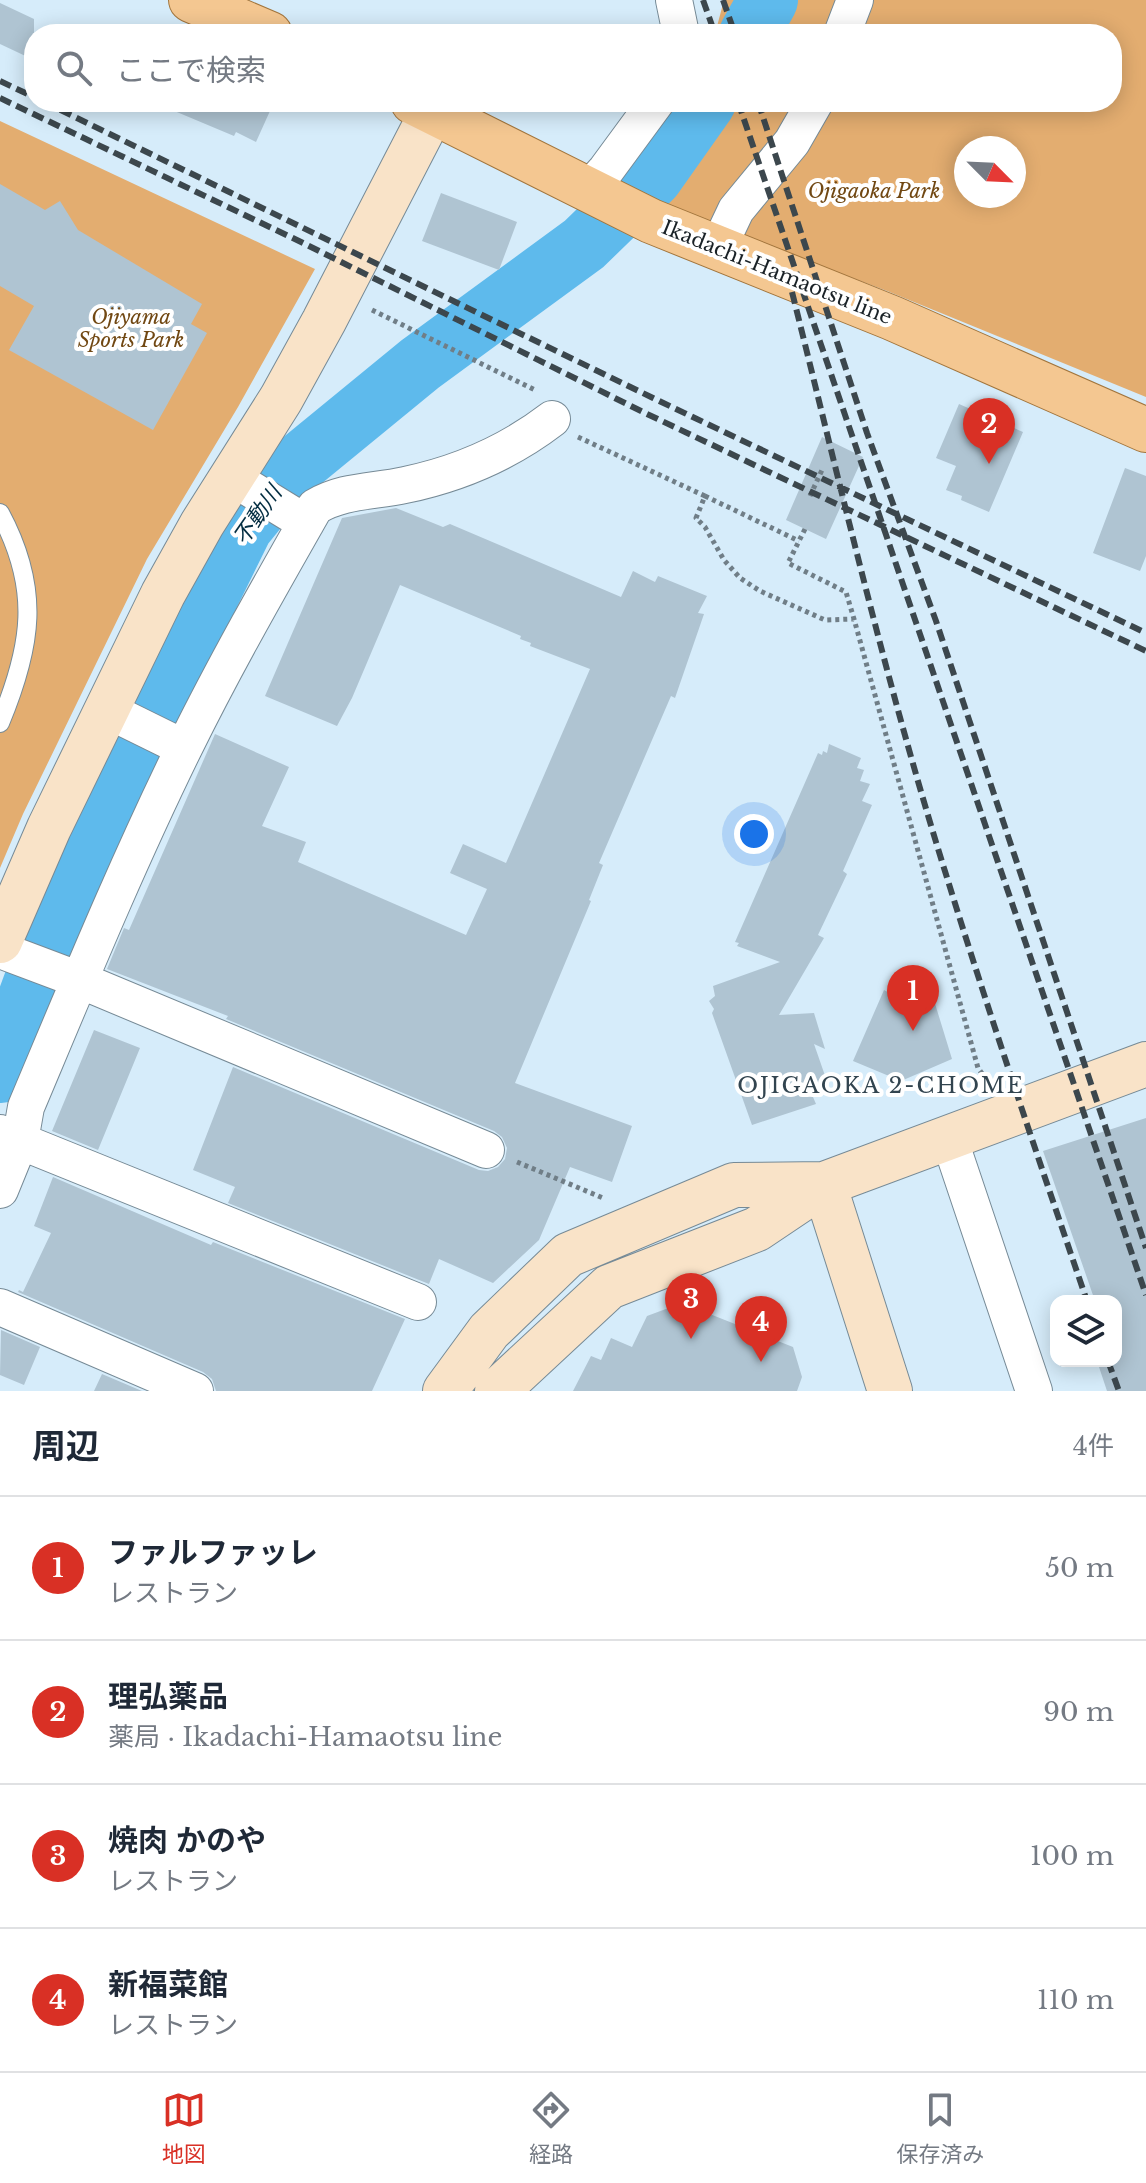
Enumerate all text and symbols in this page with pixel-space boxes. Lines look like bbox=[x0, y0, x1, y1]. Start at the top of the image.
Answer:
search box bbox=[24, 24, 1122, 112]
icon: search bbox=[52, 46, 96, 90]
text: ここで検索 bbox=[116, 52, 266, 89]
north arrow bbox=[954, 136, 1026, 208]
park label: Ojigaoka Park bbox=[808, 179, 940, 203]
street label: Ikadachi-Hamaotsu line bbox=[658, 215, 896, 329]
park label: Ojiyama Sports Park bbox=[78, 305, 184, 352]
pin: 2 bbox=[963, 398, 1015, 464]
water label: 不動川 bbox=[227, 479, 289, 550]
your location bbox=[734, 814, 774, 854]
pin: 1 bbox=[887, 965, 939, 1031]
district label: OJIGAOKA 2-CHOME bbox=[737, 1072, 1025, 1099]
pin: 3 bbox=[665, 1273, 717, 1339]
map controls bbox=[1050, 1295, 1122, 1367]
button: layers bbox=[1050, 1295, 1122, 1367]
pin: 4 bbox=[735, 1296, 787, 1362]
text: 周辺 bbox=[32, 1425, 100, 1467]
text: 4件 bbox=[1073, 1430, 1114, 1462]
text: ファルファッレ bbox=[108, 1534, 318, 1571]
text: 1 bbox=[52, 1552, 64, 1584]
text: 50 m bbox=[1045, 1552, 1114, 1584]
text: レストラン bbox=[108, 1577, 238, 1609]
text: 理弘薬品 bbox=[108, 1678, 228, 1715]
text: 2 bbox=[50, 1696, 66, 1728]
text: 90 m bbox=[1043, 1696, 1114, 1728]
text: 薬局 · Ikadachi-Hamaotsu line bbox=[108, 1721, 502, 1753]
text: 焼肉 かのや bbox=[108, 1822, 266, 1859]
text: 3 bbox=[50, 1840, 66, 1872]
text: 100 m bbox=[1030, 1840, 1114, 1872]
text: レストラン bbox=[108, 1865, 238, 1897]
text: 新福菜館 bbox=[108, 1966, 228, 2003]
text: 4 bbox=[49, 1984, 67, 2016]
text: 110 m bbox=[1037, 1984, 1114, 2016]
text: レストラン bbox=[108, 2009, 238, 2041]
tab: 地図 bbox=[162, 2088, 206, 2168]
tab: 経路 bbox=[529, 2088, 573, 2168]
tab: 保存済み bbox=[896, 2088, 984, 2168]

